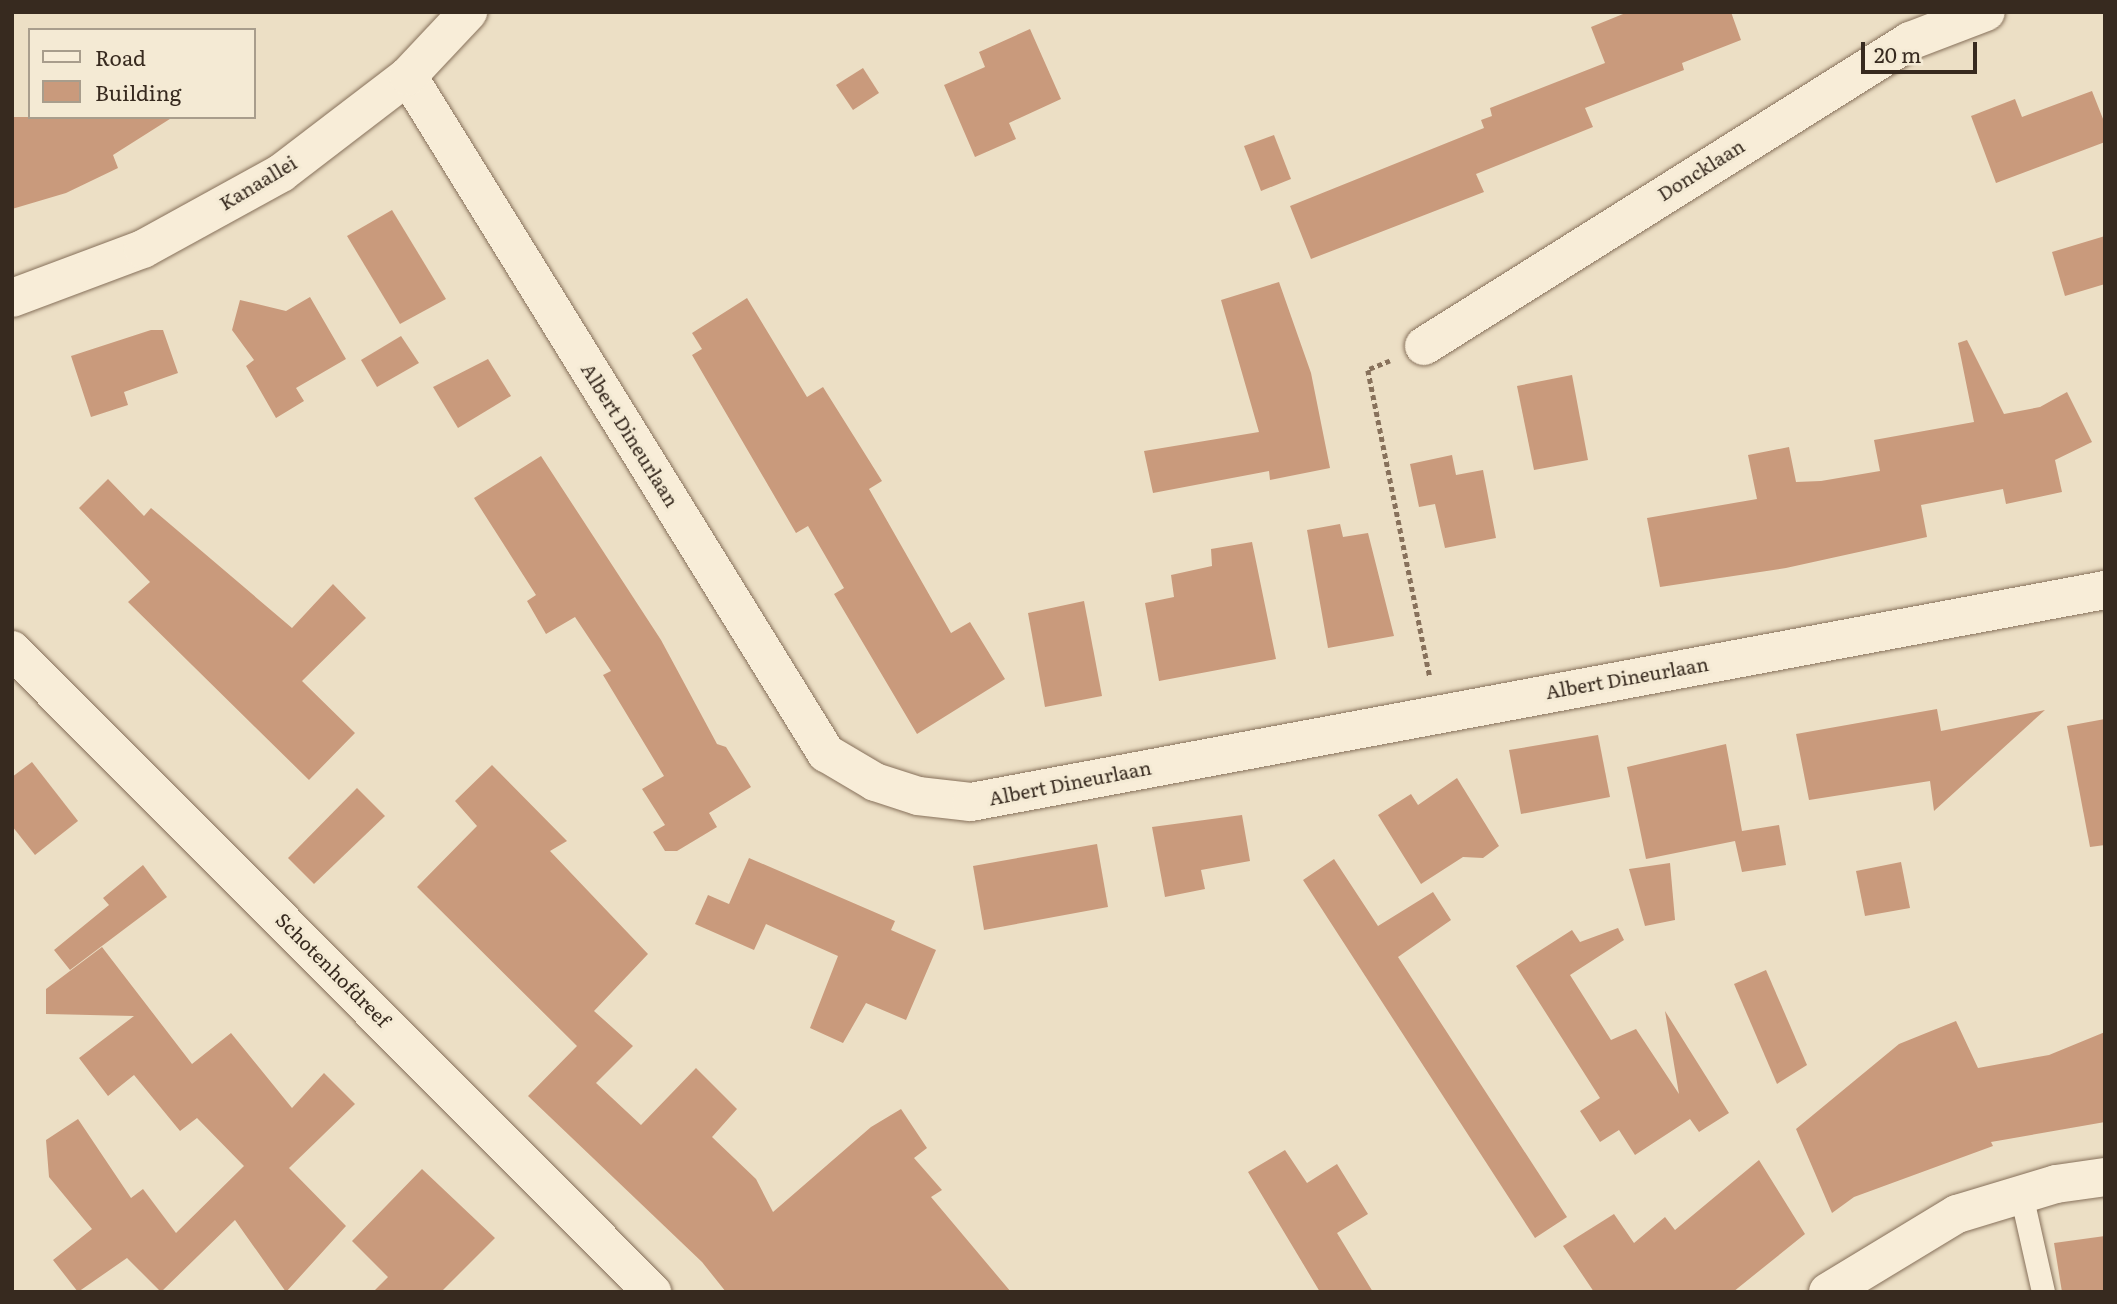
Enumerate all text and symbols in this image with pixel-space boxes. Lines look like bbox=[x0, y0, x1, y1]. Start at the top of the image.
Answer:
legend bbox=[28, 28, 256, 119]
scale bar bbox=[1865, 28, 1980, 72]
text: 20 m bbox=[1874, 38, 1921, 69]
text: Road bbox=[95, 41, 146, 72]
text: Building bbox=[95, 76, 181, 107]
street label: Doncklaan bbox=[1653, 134, 1749, 206]
street label: Kanaallei bbox=[215, 151, 301, 215]
street label: Albert Dineurlaan bbox=[577, 359, 683, 511]
street label: Albert Dineurlaan bbox=[1544, 652, 1710, 704]
street label: Albert Dineurlaan bbox=[987, 756, 1153, 810]
street label: Schotenhofdreef bbox=[271, 908, 395, 1032]

